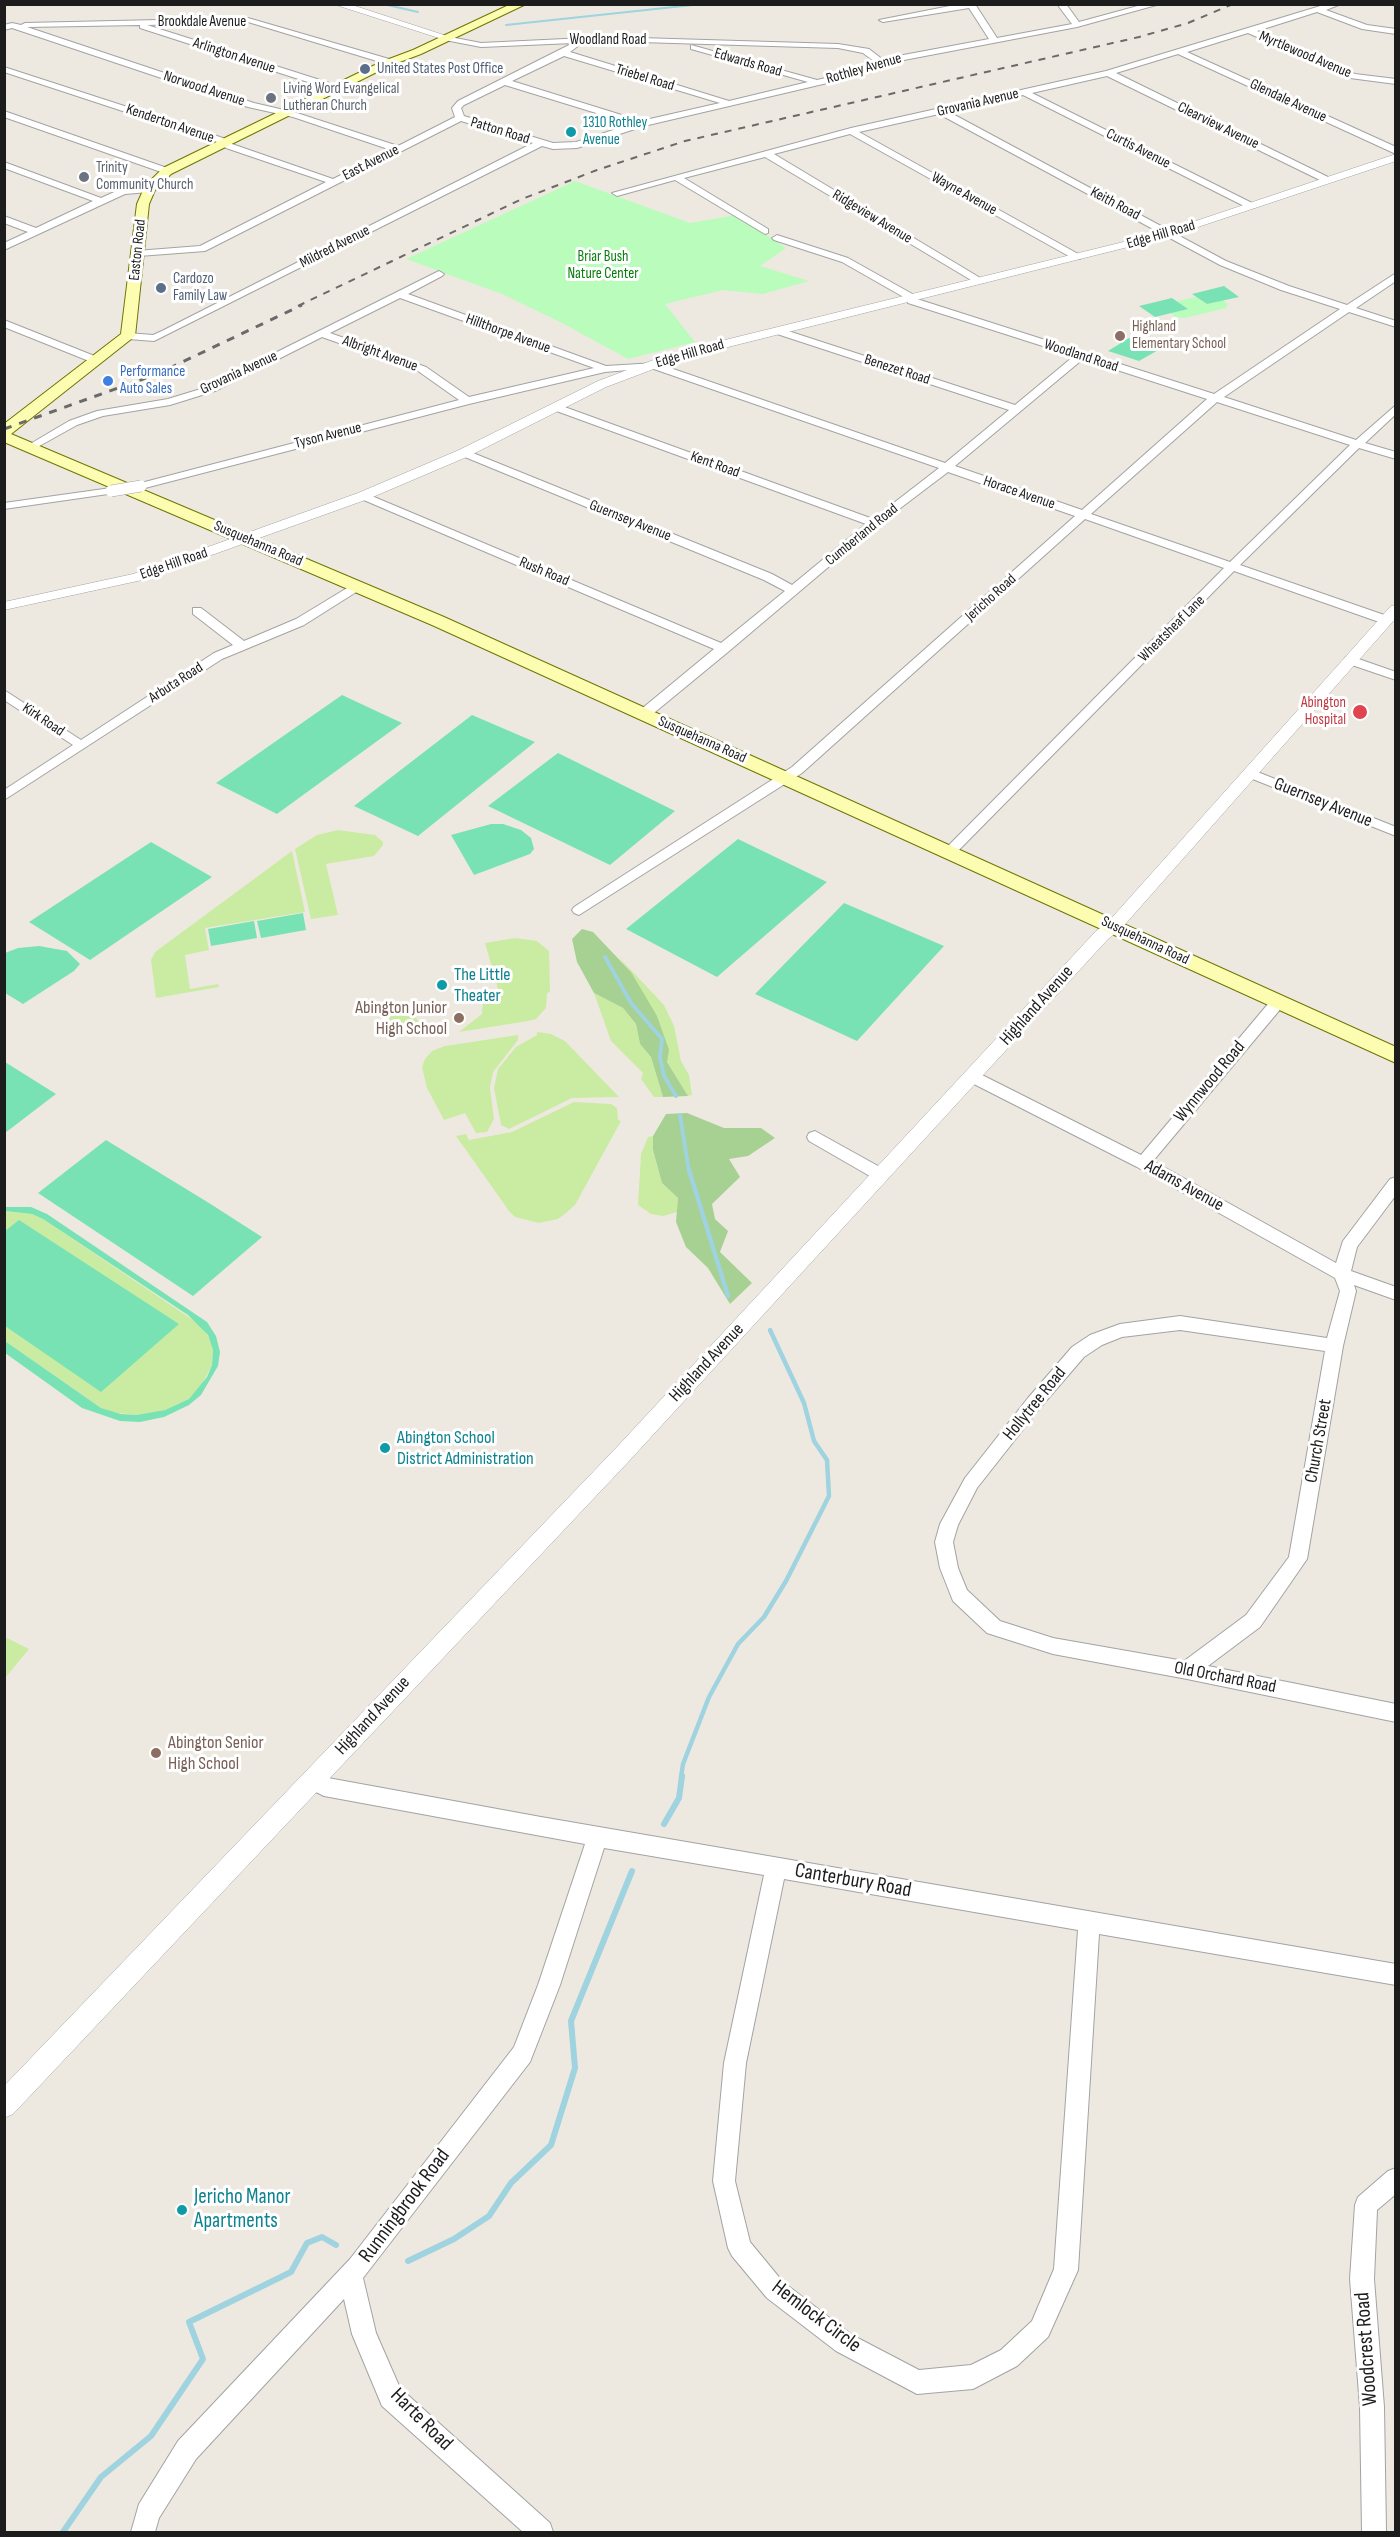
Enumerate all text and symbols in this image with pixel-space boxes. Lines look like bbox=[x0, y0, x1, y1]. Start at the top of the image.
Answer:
street label: Brookdale Avenue bbox=[158, 13, 246, 31]
street label: Myrtlewood Avenue bbox=[1256, 27, 1354, 83]
street label: Woodland Road bbox=[570, 31, 646, 49]
street label: Arlington Avenue bbox=[191, 34, 277, 78]
street label: Edwards Road bbox=[712, 45, 784, 81]
street label: Rothley Avenue bbox=[824, 50, 904, 88]
place label: United States Post Office bbox=[377, 60, 503, 78]
street label: Triebel Road bbox=[613, 61, 677, 95]
marker: United States Post Office bbox=[358, 62, 372, 76]
street label: Norwood Avenue bbox=[161, 67, 247, 111]
street label: Glendale Avenue bbox=[1247, 75, 1329, 127]
place label: Living Word Evangelical Lutheran Church bbox=[283, 80, 399, 115]
street label: Grovania Avenue bbox=[935, 85, 1021, 121]
marker: Living Word Evangelical Lutheran Church bbox=[264, 91, 278, 105]
street label: Clearview Avenue bbox=[1174, 99, 1262, 153]
street label: Kenderton Avenue bbox=[124, 101, 216, 147]
street label: Patton Road bbox=[468, 113, 532, 149]
place label: 1310 Rothley Avenue bbox=[583, 114, 647, 149]
marker: 1310 Rothley Avenue bbox=[564, 125, 578, 139]
street label: Curtis Avenue bbox=[1103, 125, 1173, 173]
street label: East Avenue bbox=[340, 141, 402, 185]
place label: Trinity Community Church bbox=[96, 159, 193, 194]
street label: Wayne Avenue bbox=[928, 169, 1000, 219]
marker: Trinity Community Church bbox=[77, 170, 91, 184]
street label: Keith Road bbox=[1087, 183, 1143, 225]
street label: Ridgeview Avenue bbox=[829, 186, 915, 248]
street label: Edge Hill Road bbox=[1125, 217, 1197, 253]
street label: Easton Road bbox=[126, 218, 150, 282]
street label: Mildred Avenue bbox=[297, 222, 373, 272]
park label: Briar Bush Nature Center bbox=[567, 248, 639, 283]
place label: Cardozo Family Law bbox=[173, 270, 227, 305]
marker: Cardozo Family Law bbox=[154, 281, 168, 295]
street label: Hillthorpe Avenue bbox=[463, 310, 553, 358]
place label: Highland Elementary School bbox=[1132, 318, 1226, 353]
marker: Highland Elementary School bbox=[1113, 329, 1127, 343]
street label: Albright Avenue bbox=[340, 332, 420, 376]
street label: Edge Hill Road bbox=[654, 336, 726, 372]
street label: Woodland Road bbox=[1042, 336, 1120, 376]
street label: Grovania Avenue bbox=[198, 347, 280, 399]
street label: Benezet Road bbox=[862, 351, 932, 389]
place label: Performance Auto Sales bbox=[120, 363, 185, 398]
marker: Performance Auto Sales bbox=[101, 374, 115, 388]
street label: Tyson Avenue bbox=[293, 419, 363, 453]
street label: Kent Road bbox=[688, 448, 742, 482]
street label: Horace Avenue bbox=[981, 472, 1057, 514]
street label: Guernsey Avenue bbox=[586, 496, 674, 546]
street label: Cumberland Road bbox=[822, 500, 902, 570]
street label: Susquehanna Road bbox=[211, 517, 305, 571]
street label: Edge Hill Road bbox=[138, 544, 210, 584]
street label: Rush Road bbox=[516, 553, 572, 591]
street label: Jericho Road bbox=[962, 570, 1020, 626]
street label: Wheatsheaf Lane bbox=[1135, 592, 1209, 666]
street label: Arbuta Road bbox=[145, 659, 207, 707]
place label: Abington Hospital bbox=[1301, 694, 1346, 729]
street label: Kirk Road bbox=[18, 699, 68, 741]
marker: Abington Hospital bbox=[1351, 703, 1369, 721]
street label: Susquehanna Road bbox=[655, 712, 749, 768]
street label: Guernsey Avenue bbox=[1271, 773, 1375, 833]
street label: Susquehanna Road bbox=[1098, 913, 1192, 969]
street label: Highland Avenue bbox=[996, 962, 1078, 1050]
place label: The Little Theater bbox=[454, 964, 511, 1006]
marker: The Little Theater bbox=[435, 978, 449, 992]
place label: Abington Junior High School bbox=[355, 997, 447, 1040]
marker: Abington Junior High School bbox=[452, 1011, 466, 1025]
street label: Wynnwood Road bbox=[1170, 1037, 1250, 1127]
street label: Adams Avenue bbox=[1141, 1156, 1227, 1216]
street label: Highland Avenue bbox=[665, 1319, 749, 1407]
street label: Hollytree Road bbox=[999, 1363, 1071, 1445]
street label: Church Street bbox=[1301, 1397, 1337, 1485]
place label: Abington School District Administration bbox=[397, 1427, 534, 1470]
marker: Abington School District Administration bbox=[378, 1441, 392, 1455]
street label: Old Orchard Road bbox=[1172, 1658, 1278, 1698]
street label: Highland Avenue bbox=[331, 1672, 415, 1760]
place label: Abington Senior High School bbox=[168, 1732, 264, 1774]
marker: Abington Senior High School bbox=[149, 1746, 163, 1760]
street label: Canterbury Road bbox=[793, 1858, 913, 1904]
street label: Runningbrook Road bbox=[354, 2144, 456, 2268]
place label: Jericho Manor Apartments bbox=[194, 2185, 290, 2235]
marker: Jericho Manor Apartments bbox=[175, 2203, 189, 2217]
street label: Hemlock Circle bbox=[766, 2275, 866, 2359]
street label: Woodcrest Road bbox=[1350, 2291, 1384, 2407]
street label: Harte Road bbox=[385, 2384, 457, 2456]

